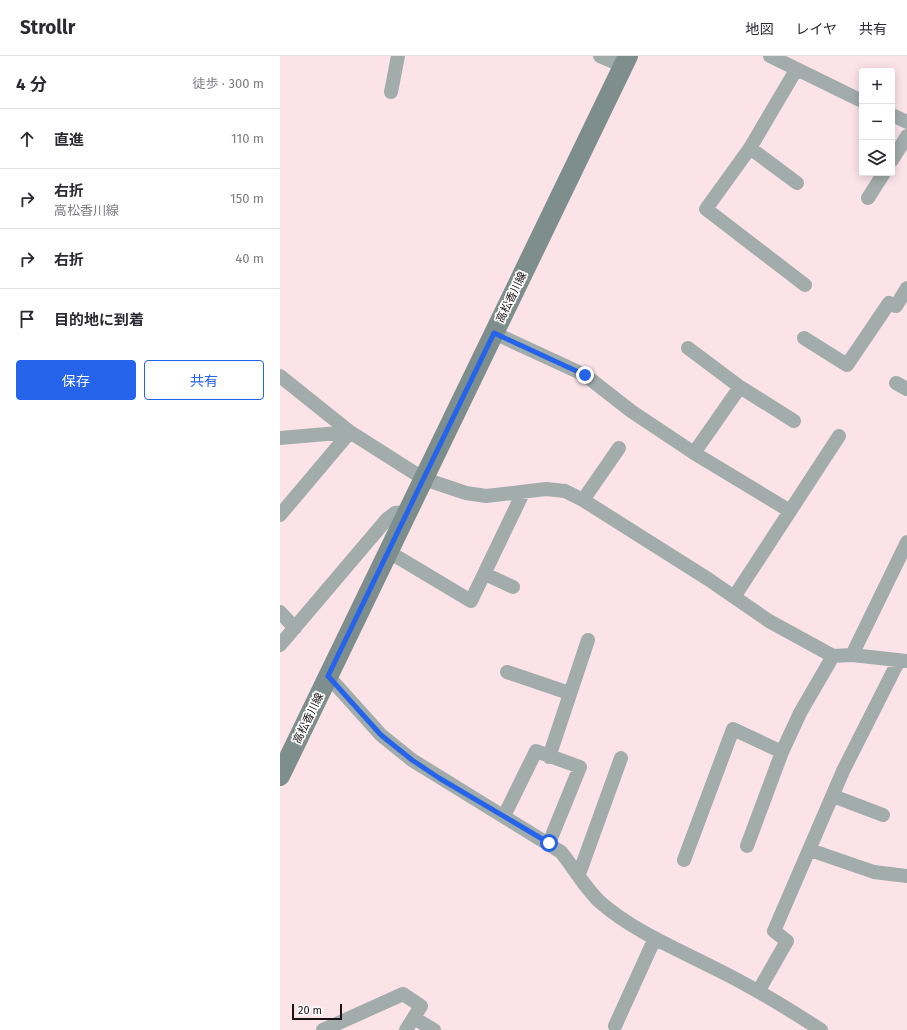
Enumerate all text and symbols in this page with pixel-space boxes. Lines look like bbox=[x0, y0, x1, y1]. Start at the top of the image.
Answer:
text: Strollr bbox=[20, 16, 75, 39]
text: 地図 bbox=[745, 21, 773, 38]
text: レイヤ bbox=[795, 21, 837, 38]
text: 共有 bbox=[859, 21, 887, 38]
map controls bbox=[859, 68, 895, 176]
button: + bbox=[859, 68, 895, 104]
text: 4 分 bbox=[16, 74, 47, 95]
text: 徒歩 · 300 m bbox=[192, 76, 264, 91]
button: − bbox=[859, 104, 895, 140]
icon: ahead bbox=[16, 128, 38, 150]
text: 直進 bbox=[54, 131, 84, 149]
text: 110 m bbox=[231, 131, 264, 146]
button: layers bbox=[859, 140, 895, 176]
text: 右折 bbox=[54, 182, 84, 200]
icon: right bbox=[16, 188, 38, 210]
text: 150 m bbox=[230, 191, 264, 206]
text: 高松香川線 bbox=[54, 203, 119, 218]
icon: right bbox=[16, 248, 38, 270]
text: 右折 bbox=[54, 251, 84, 269]
text: 40 m bbox=[235, 251, 264, 266]
street label: 高松香川線 bbox=[494, 270, 529, 325]
icon: arrive bbox=[16, 308, 38, 330]
text: 目的地に到着 bbox=[54, 311, 144, 329]
button: 保存 bbox=[16, 360, 136, 400]
button: 共有 bbox=[144, 360, 264, 400]
route end bbox=[576, 366, 594, 384]
street label: 高松香川線 bbox=[291, 691, 326, 746]
route start bbox=[540, 834, 558, 852]
scale bar bbox=[292, 1002, 342, 1021]
text: 20 m bbox=[298, 1004, 322, 1017]

